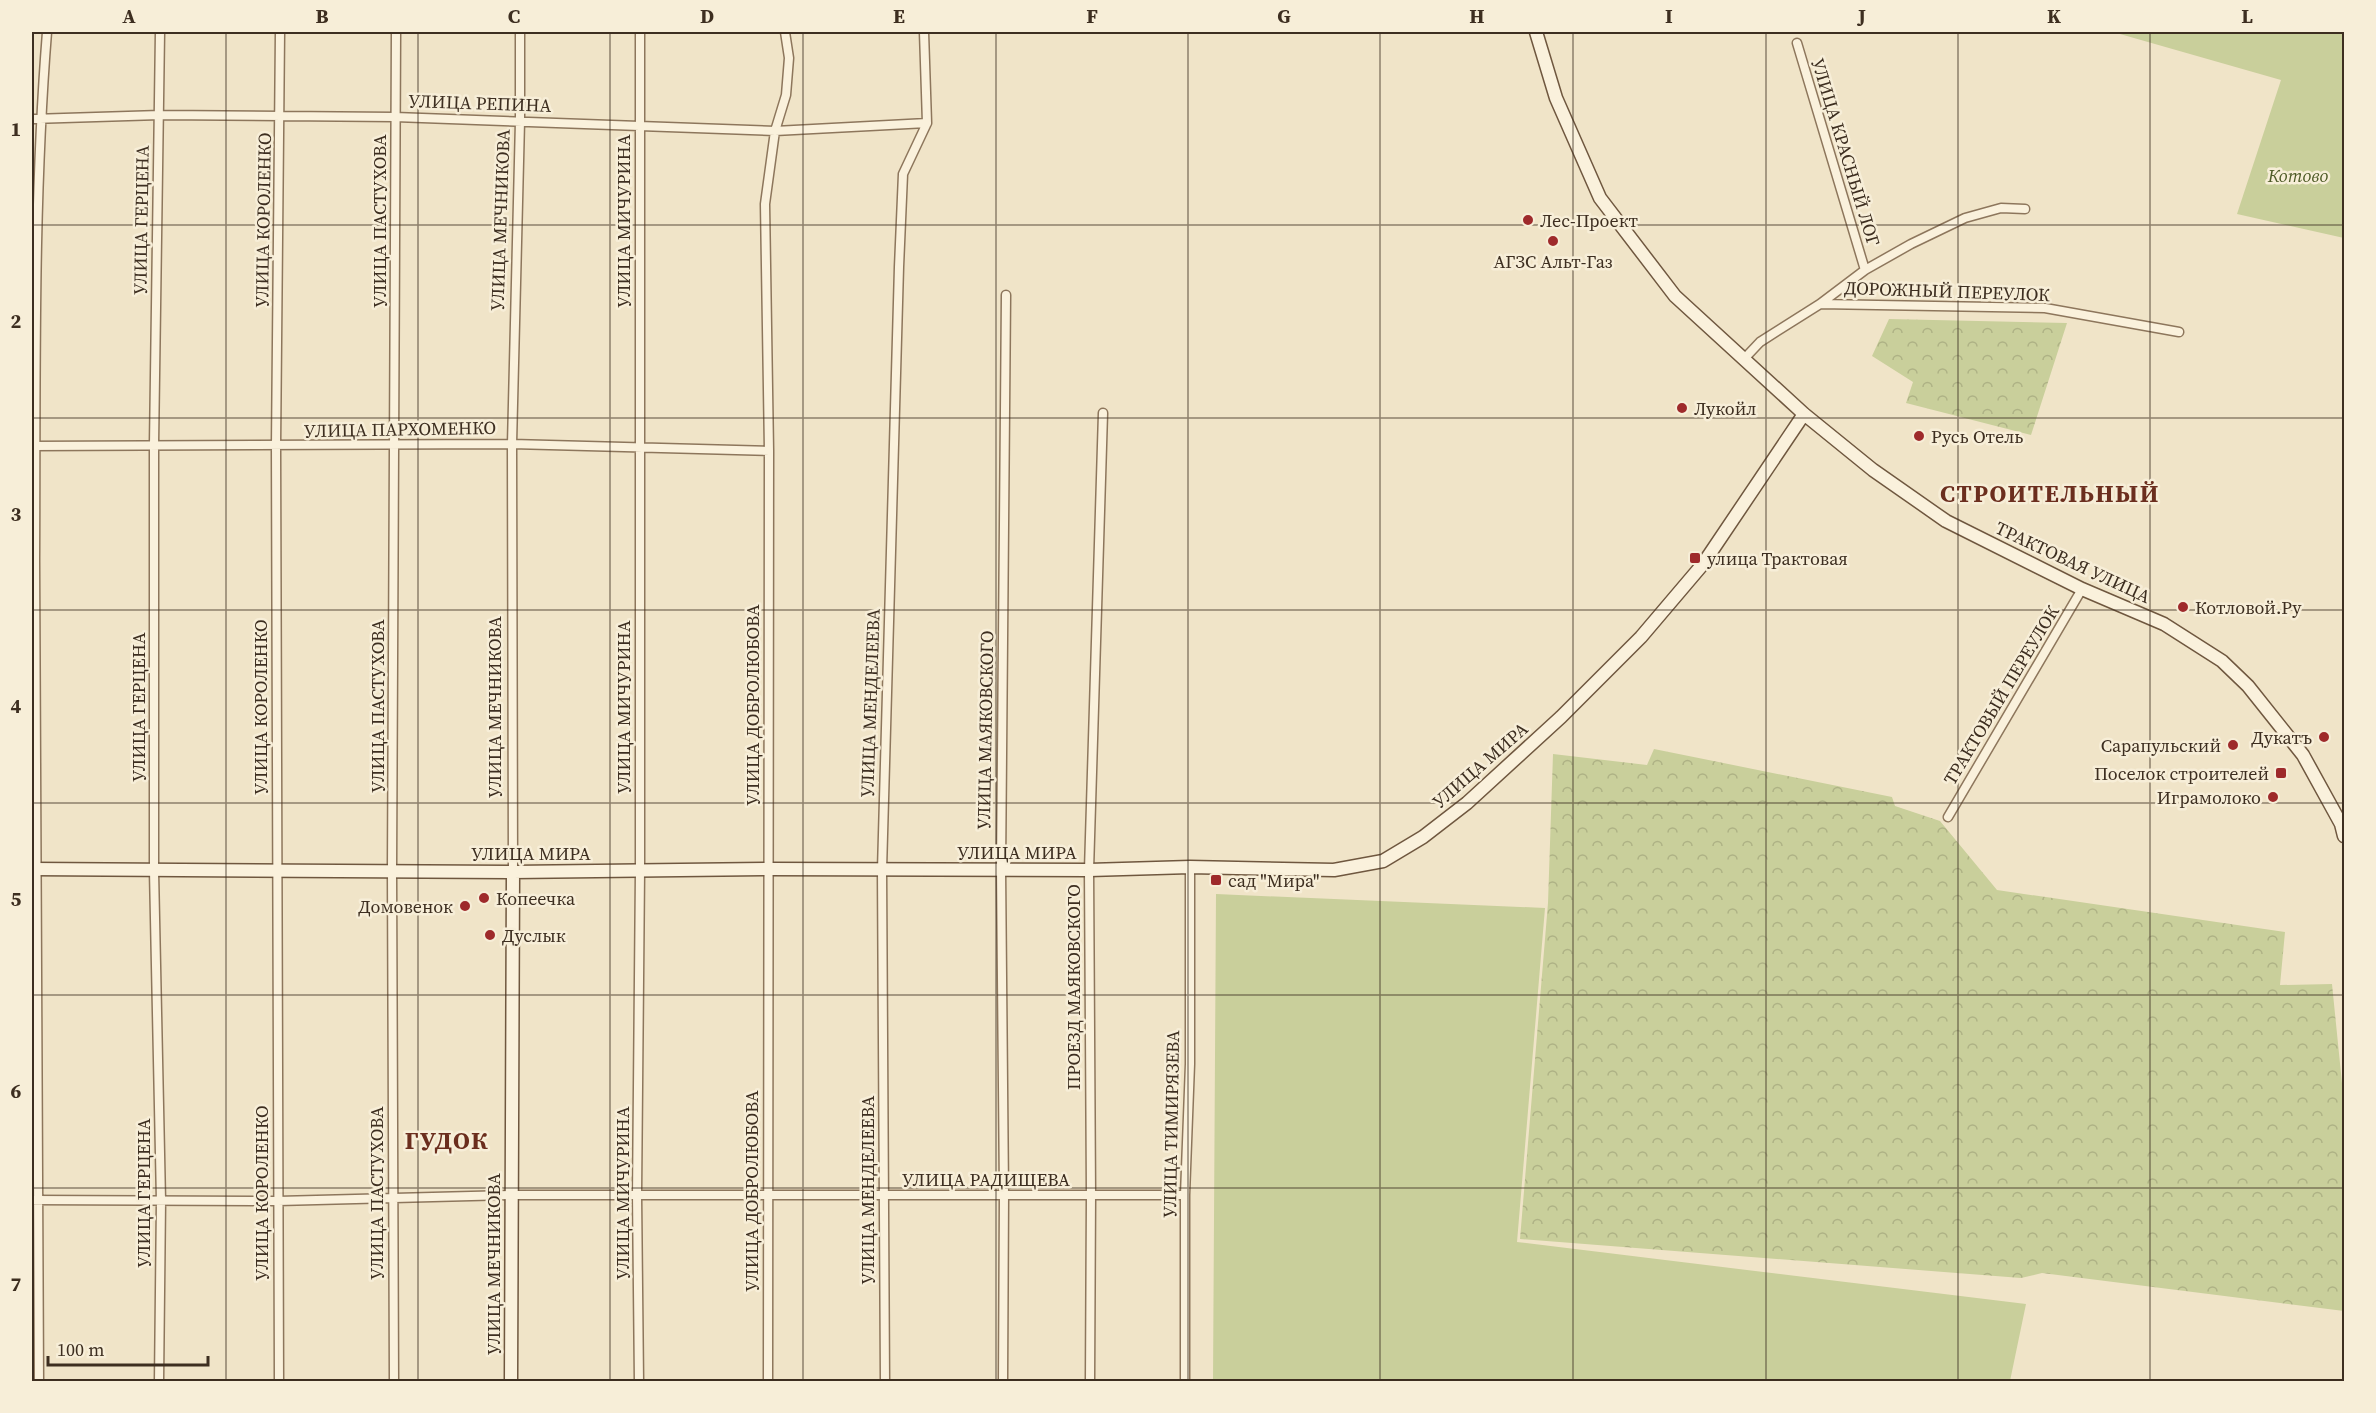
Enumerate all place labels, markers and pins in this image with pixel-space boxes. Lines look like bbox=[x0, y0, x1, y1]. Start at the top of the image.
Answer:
place label: Лес-Проект bbox=[1540, 208, 1638, 233]
marker: Лес-Проект bbox=[1521, 213, 1535, 227]
marker: АГЗС Альт-Газ bbox=[1546, 234, 1560, 248]
place label: АГЗС Альт-Газ bbox=[1493, 249, 1613, 274]
place label: Лукойл bbox=[1694, 396, 1756, 421]
marker: Лукойл bbox=[1675, 401, 1689, 415]
place label: Русь Отель bbox=[1931, 424, 2023, 449]
marker: Русь Отель bbox=[1912, 429, 1926, 443]
place label: улица Трактовая bbox=[1707, 546, 1848, 571]
marker: улица Трактовая bbox=[1688, 551, 1702, 565]
place label: Котловой.Ру bbox=[2195, 595, 2302, 620]
marker: Котловой.Ру bbox=[2176, 600, 2190, 614]
place label: Дукатъ bbox=[2251, 725, 2312, 750]
marker: Дукатъ bbox=[2317, 730, 2331, 744]
place label: Сарапульский bbox=[2101, 733, 2221, 758]
marker: Сарапульский bbox=[2226, 738, 2240, 752]
place label: Поселок строителей bbox=[2094, 761, 2269, 786]
marker: Поселок строителей bbox=[2274, 766, 2288, 780]
place label: Играмолоко bbox=[2157, 785, 2261, 810]
marker: Играмолоко bbox=[2266, 790, 2280, 804]
place label: сад "Мира" bbox=[1228, 868, 1319, 893]
marker: сад "Мира" bbox=[1209, 873, 1223, 887]
place label: Копеечка bbox=[496, 886, 576, 911]
marker: Копеечка bbox=[477, 891, 491, 905]
place label: Домовенок bbox=[358, 894, 453, 919]
marker: Домовенок bbox=[458, 899, 472, 913]
place label: Дуслык bbox=[502, 923, 566, 948]
marker: Дуслык bbox=[483, 928, 497, 942]

